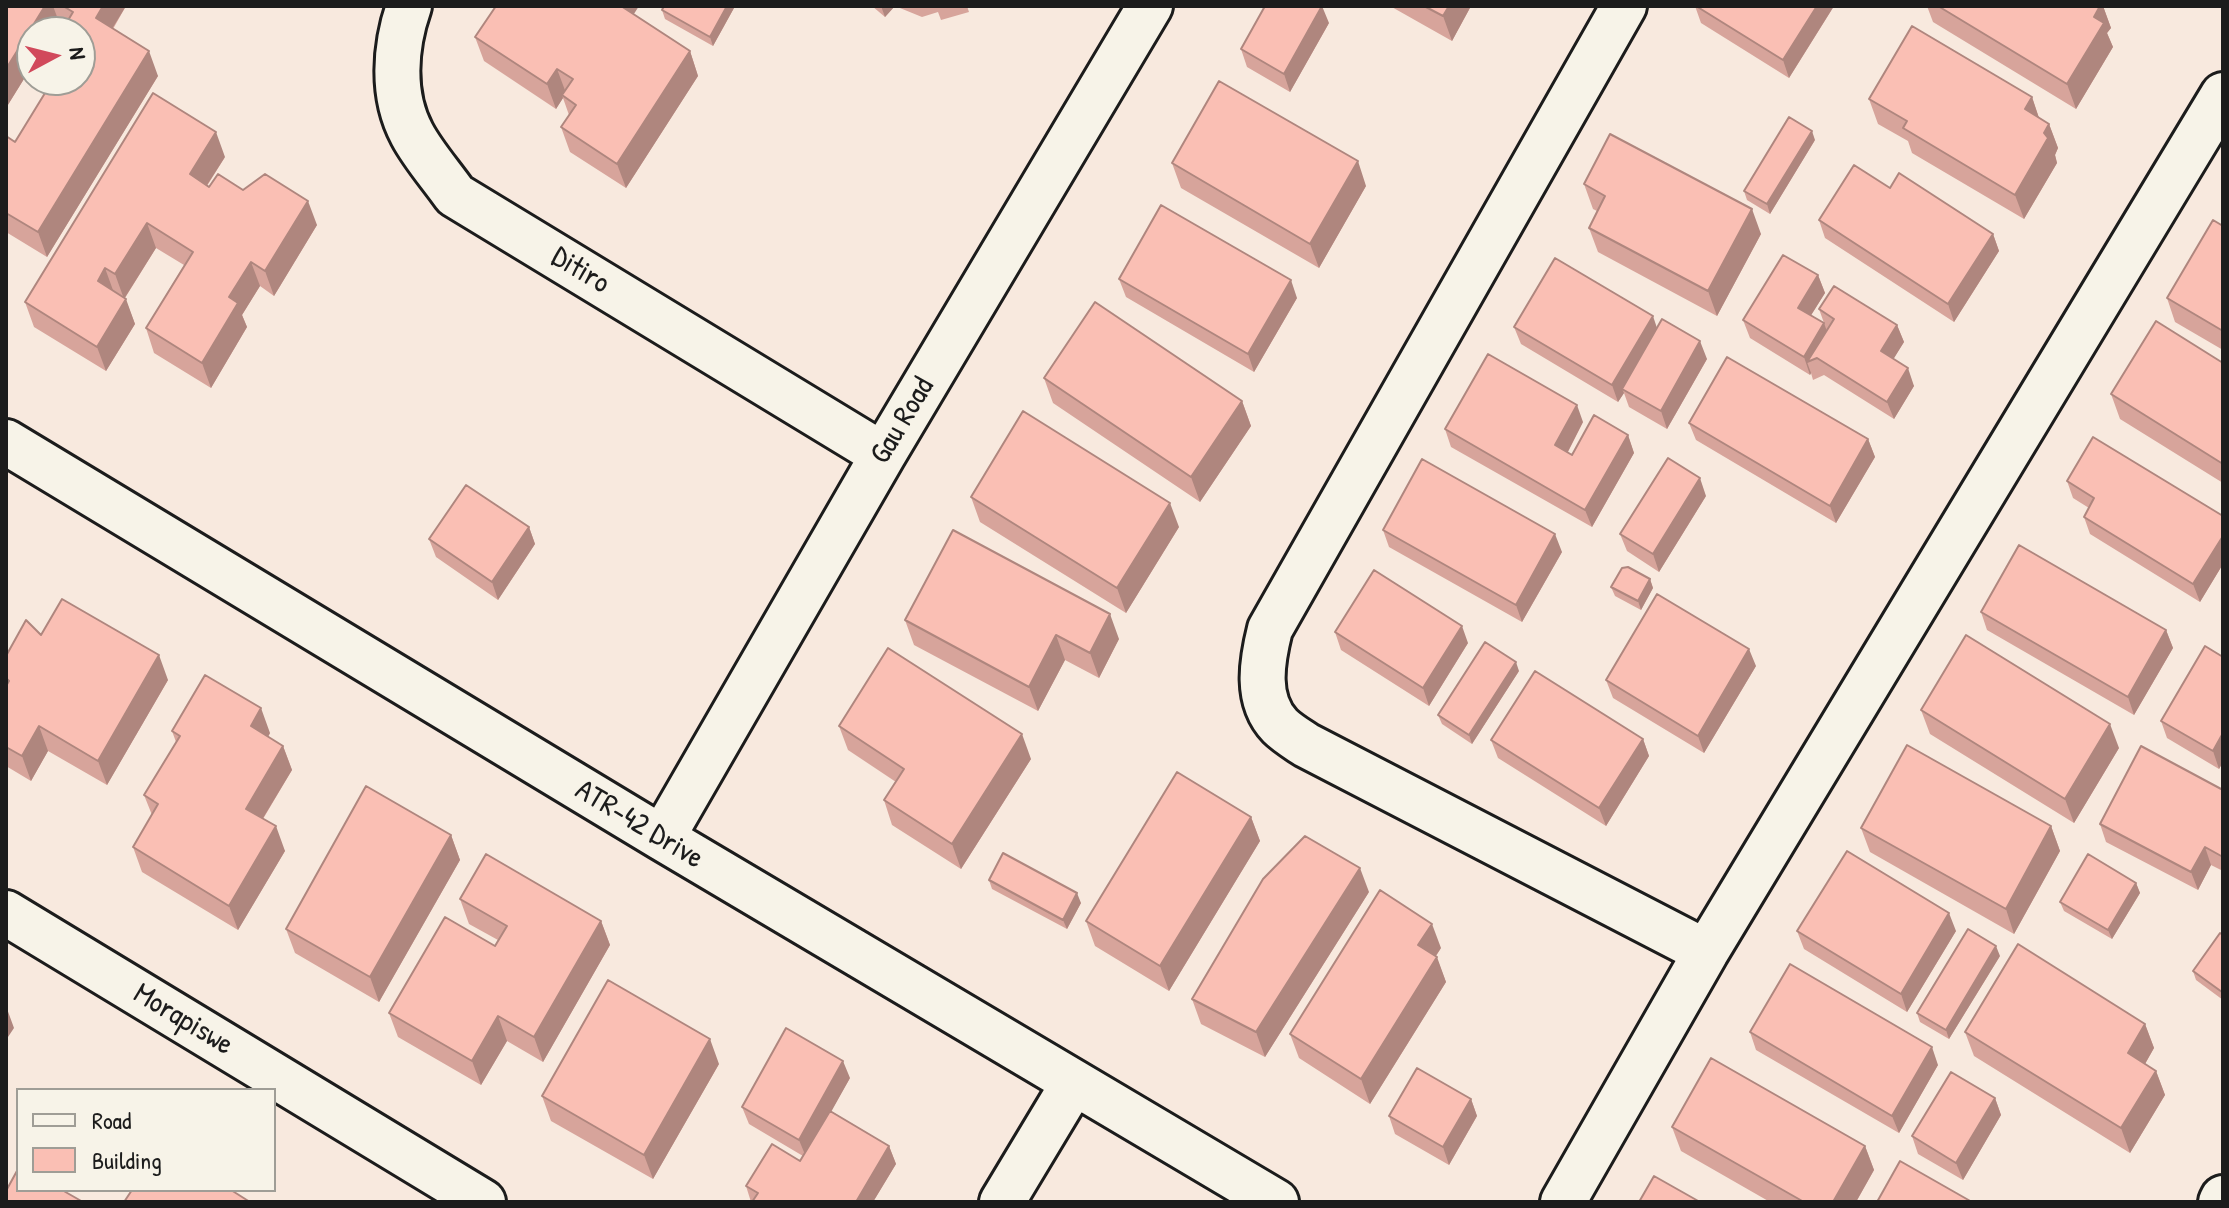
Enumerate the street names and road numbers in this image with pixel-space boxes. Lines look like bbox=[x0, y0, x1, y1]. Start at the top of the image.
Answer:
street label: Ditiro bbox=[544, 240, 616, 302]
street label: Gau Road bbox=[863, 371, 943, 471]
street label: ATR-42 Drive bbox=[568, 773, 710, 877]
street label: Morapiswe bbox=[127, 976, 239, 1064]

